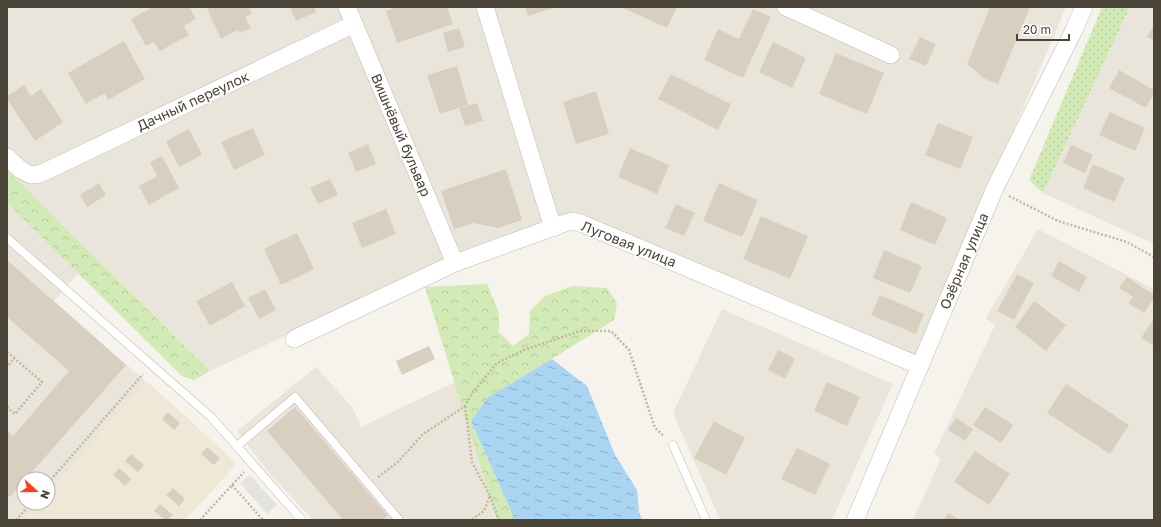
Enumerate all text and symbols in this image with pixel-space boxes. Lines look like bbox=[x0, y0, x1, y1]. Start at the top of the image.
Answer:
scale bar bbox=[1017, 16, 1069, 42]
text: 20 m bbox=[1023, 22, 1051, 37]
street label: Дачный переулок bbox=[134, 67, 252, 134]
street label: Вишнёвый бульвар bbox=[368, 71, 435, 199]
street label: Озёрная улица bbox=[936, 210, 992, 312]
street label: Луговая улица bbox=[579, 217, 679, 270]
north arrow bbox=[16, 471, 56, 511]
text: N bbox=[38, 489, 53, 501]

